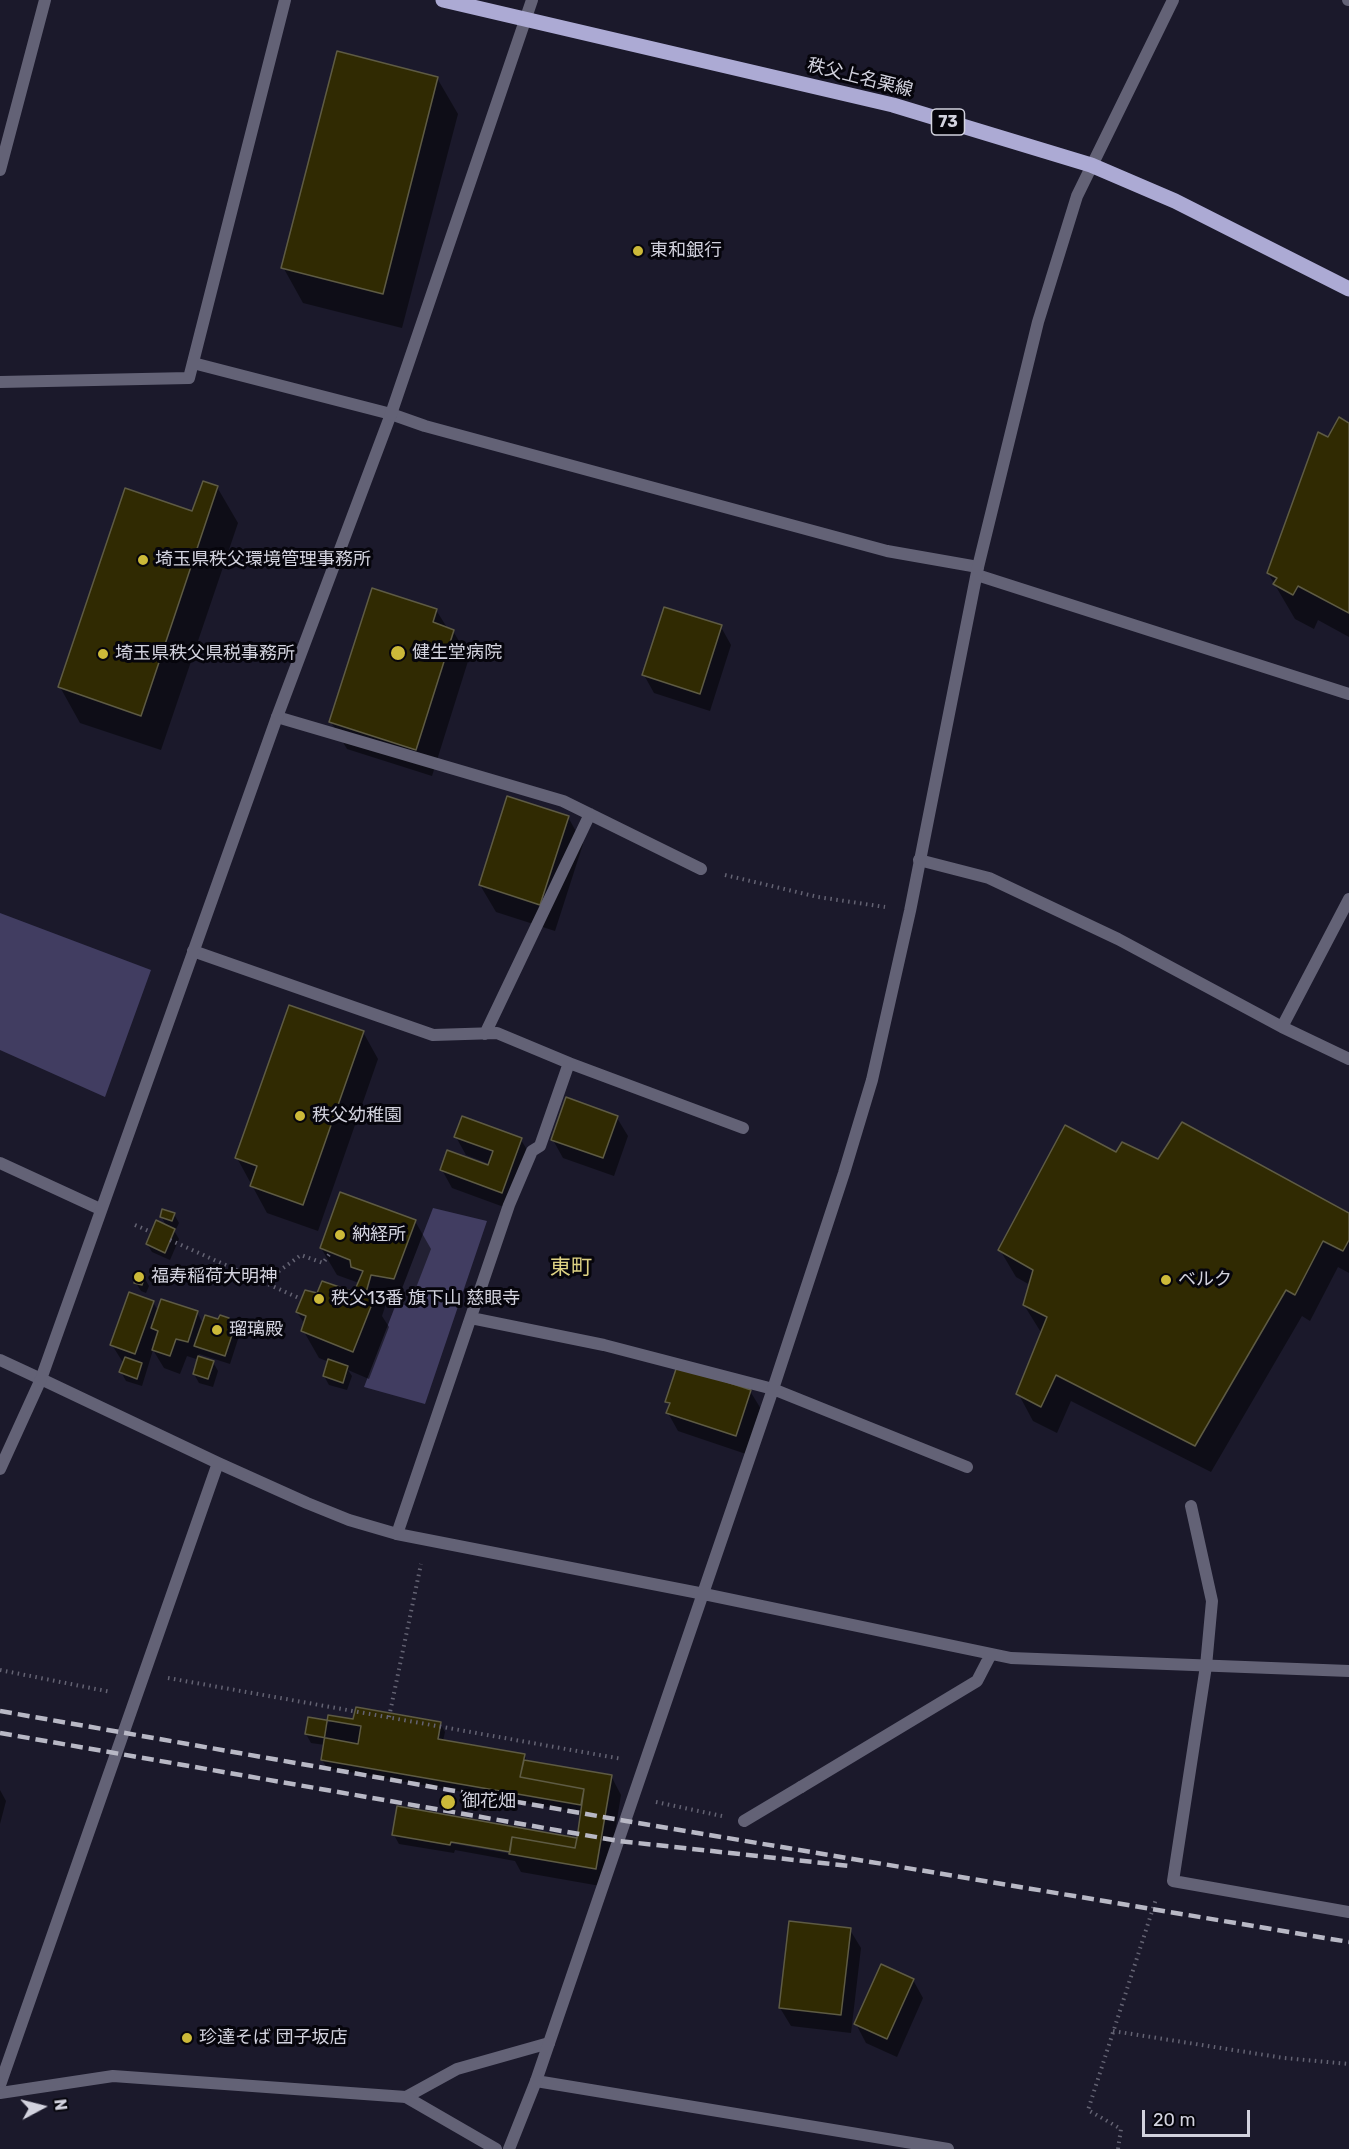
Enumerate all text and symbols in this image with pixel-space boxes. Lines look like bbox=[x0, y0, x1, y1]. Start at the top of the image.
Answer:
street label: 秩父上名栗線 bbox=[805, 54, 915, 102]
road number: 73 bbox=[932, 109, 964, 135]
place label: 東和銀行 bbox=[650, 240, 722, 262]
marker: 東和銀行 bbox=[631, 244, 645, 258]
place label: 埼玉県秩父環境管理事務所 bbox=[155, 549, 371, 571]
marker: 埼玉県秩父環境管理事務所 bbox=[136, 553, 150, 567]
place label: 健生堂病院 bbox=[412, 642, 502, 664]
place label: 埼玉県秩父県税事務所 bbox=[115, 643, 295, 665]
marker: 健生堂病院 bbox=[389, 644, 407, 662]
marker: 埼玉県秩父県税事務所 bbox=[96, 647, 110, 661]
place label: 秩父幼稚園 bbox=[312, 1105, 402, 1127]
marker: 秩父幼稚園 bbox=[293, 1109, 307, 1123]
place label: 納経所 bbox=[352, 1224, 406, 1246]
marker: 納経所 bbox=[333, 1228, 347, 1242]
district label: 東町 bbox=[550, 1255, 592, 1281]
place label: 福寿稲荷大明神 bbox=[151, 1266, 277, 1288]
place label: ベルク bbox=[1178, 1269, 1232, 1291]
marker: 福寿稲荷大明神 bbox=[132, 1270, 146, 1284]
marker: ベルク bbox=[1159, 1273, 1173, 1287]
place label: 秩父13番 旗下山 慈眼寺 bbox=[331, 1288, 520, 1310]
marker: 秩父13番 旗下山 慈眼寺 bbox=[312, 1292, 326, 1306]
place label: 瑠璃殿 bbox=[229, 1319, 283, 1341]
marker: 瑠璃殿 bbox=[210, 1323, 224, 1337]
place label: 御花畑 bbox=[462, 1791, 516, 1813]
marker: 御花畑 bbox=[439, 1793, 457, 1811]
place label: 珍達そば 団子坂店 bbox=[199, 2027, 347, 2049]
marker: 珍達そば 団子坂店 bbox=[180, 2031, 194, 2045]
north arrow bbox=[12, 2077, 72, 2137]
text: N bbox=[50, 2098, 70, 2112]
scale bar bbox=[1145, 2098, 1253, 2136]
text: 20 m bbox=[1153, 2109, 1195, 2131]

